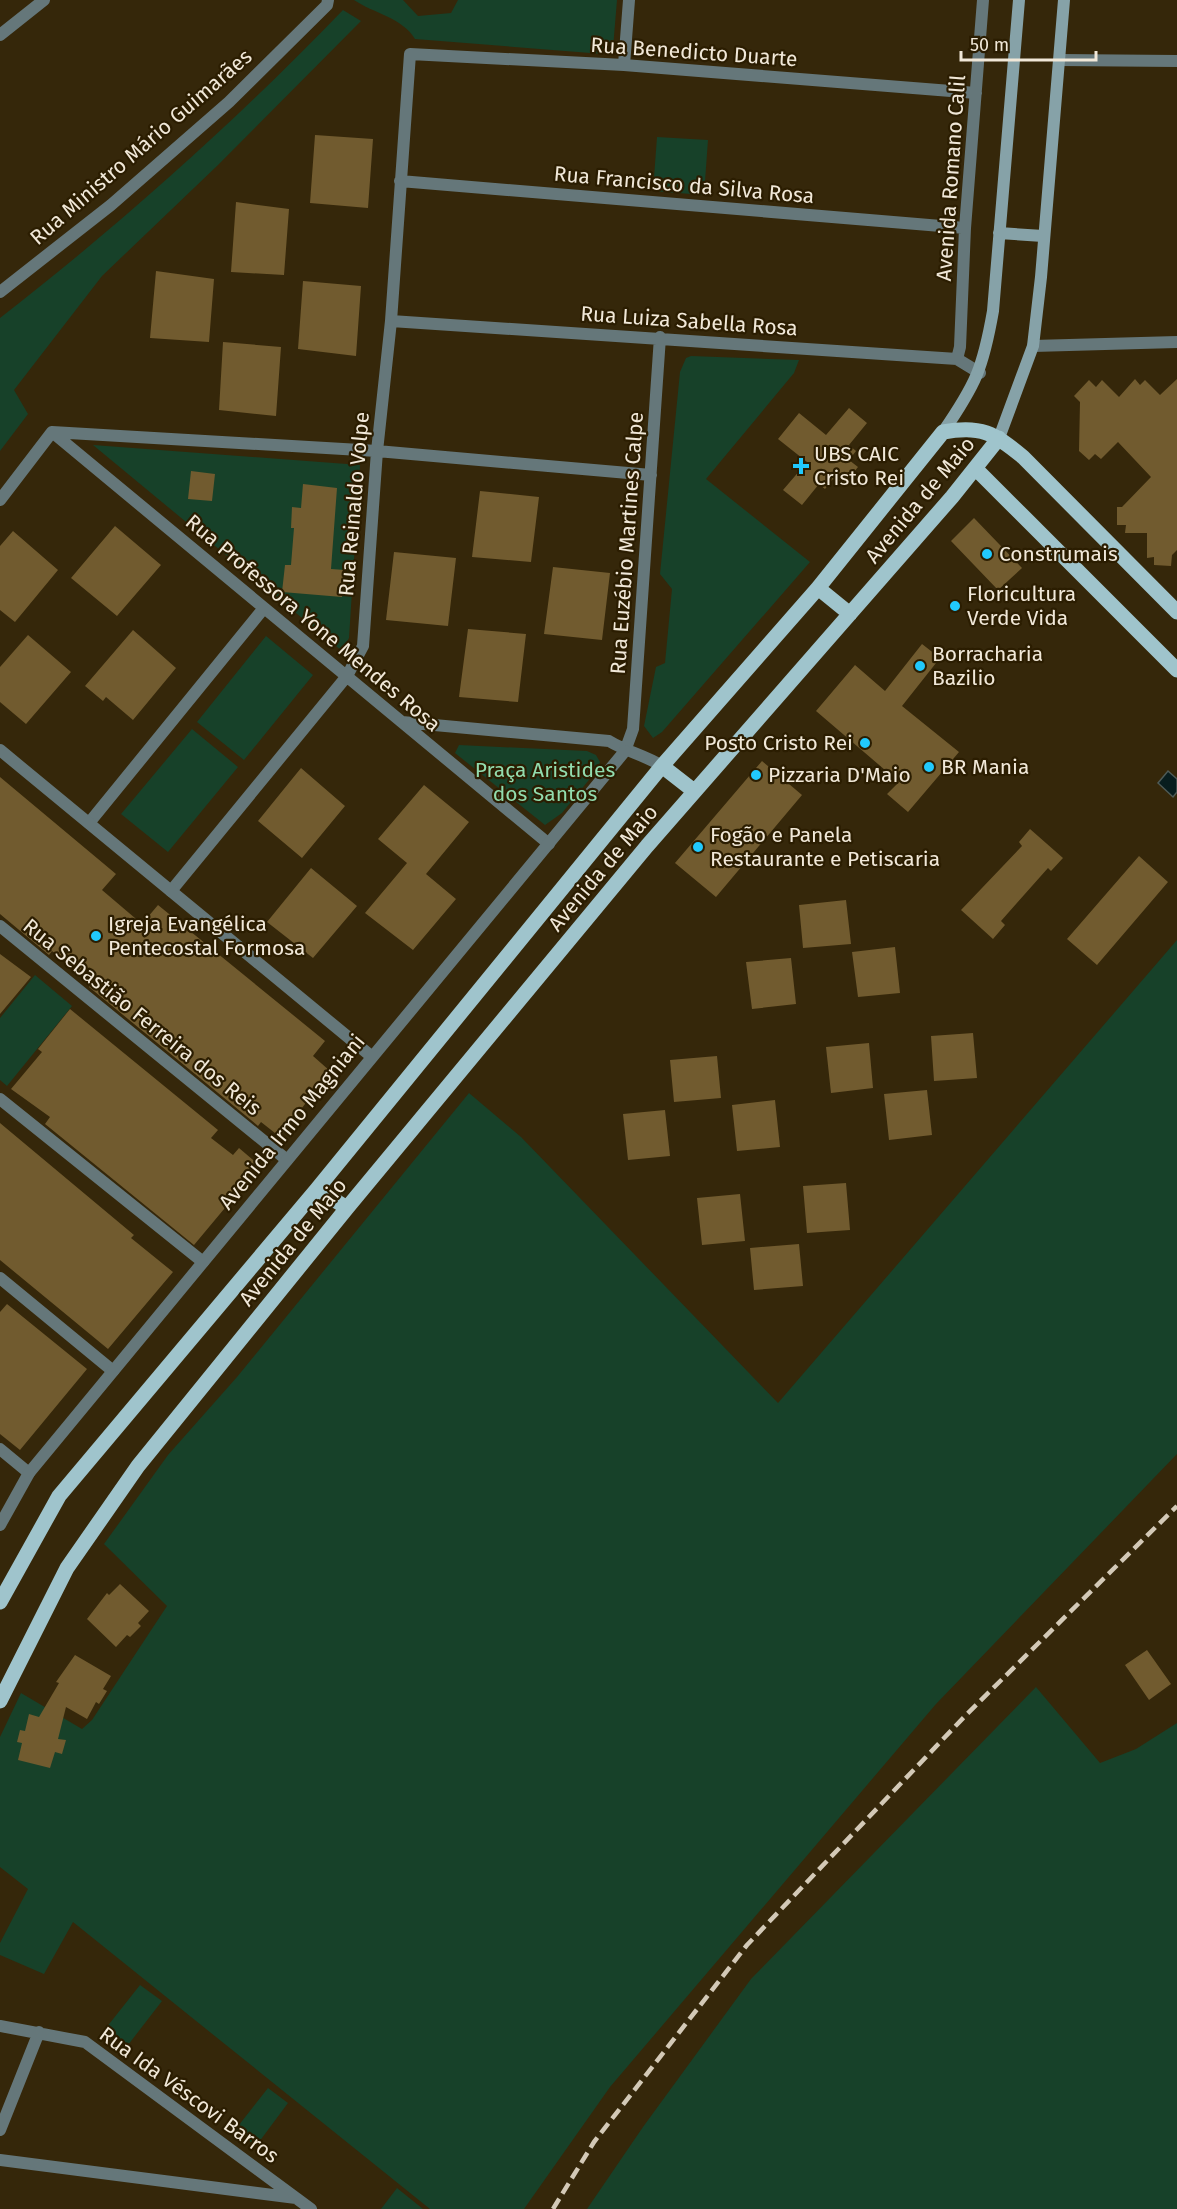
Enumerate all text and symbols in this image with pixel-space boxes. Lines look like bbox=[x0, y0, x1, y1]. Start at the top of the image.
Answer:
scale bar bbox=[961, 24, 1096, 62]
street label: Rua Benedicto Duarte bbox=[590, 32, 798, 72]
text: 50 m bbox=[970, 34, 1009, 56]
street label: Rua Ministro Mário Guimarães bbox=[25, 43, 257, 250]
street label: Avenida Romano Calil bbox=[931, 74, 971, 282]
street label: Rua Francisco da Silva Rosa bbox=[553, 161, 815, 209]
street label: Rua Luiza Sabella Rosa bbox=[579, 300, 799, 342]
street label: Rua Reinaldo Volpe bbox=[333, 411, 375, 597]
street label: Rua Euzébio Martines Calpe bbox=[605, 411, 649, 675]
street label: Avenida de Maio bbox=[860, 431, 980, 569]
place label: UBS CAIC Cristo Rei bbox=[814, 441, 904, 491]
marker: UBS CAIC Cristo Rei bbox=[792, 457, 810, 475]
street label: Rua Professora Yone Mendes Rosa bbox=[180, 509, 446, 737]
place label: Construmais bbox=[999, 541, 1118, 567]
marker: Construmais bbox=[980, 547, 994, 561]
place label: Floricultura Verde Vida bbox=[967, 581, 1076, 631]
marker: Floricultura Verde Vida bbox=[948, 599, 962, 613]
place label: Borracharia Bazilio bbox=[932, 641, 1043, 691]
marker: Borracharia Bazilio bbox=[913, 659, 927, 673]
place label: Posto Cristo Rei bbox=[704, 730, 853, 756]
marker: Posto Cristo Rei bbox=[858, 736, 872, 750]
place label: BR Mania bbox=[941, 754, 1029, 780]
park label: Praça Aristides dos Santos bbox=[475, 757, 615, 807]
marker: BR Mania bbox=[922, 760, 936, 774]
place label: Pizzaria D'Maio bbox=[768, 762, 911, 788]
marker: Pizzaria D'Maio bbox=[749, 768, 763, 782]
street label: Avenida de Maio bbox=[543, 799, 663, 937]
place label: Fogão e Panela Restaurante e Petiscaria bbox=[710, 822, 940, 872]
marker: Fogão e Panela Restaurante e Petiscaria bbox=[691, 840, 705, 854]
place label: Igreja Evangélica Pentecostal Formosa bbox=[108, 911, 305, 961]
street label: Rua Sebastião Ferreira dos Reis bbox=[18, 913, 266, 1121]
marker: Igreja Evangélica Pentecostal Formosa bbox=[89, 929, 103, 943]
street label: Avenida Irmo Magniani bbox=[213, 1029, 371, 1215]
street label: Avenida de Maio bbox=[233, 1173, 353, 1311]
street label: Rua Ida Véscovi Barros bbox=[94, 2021, 284, 2169]

